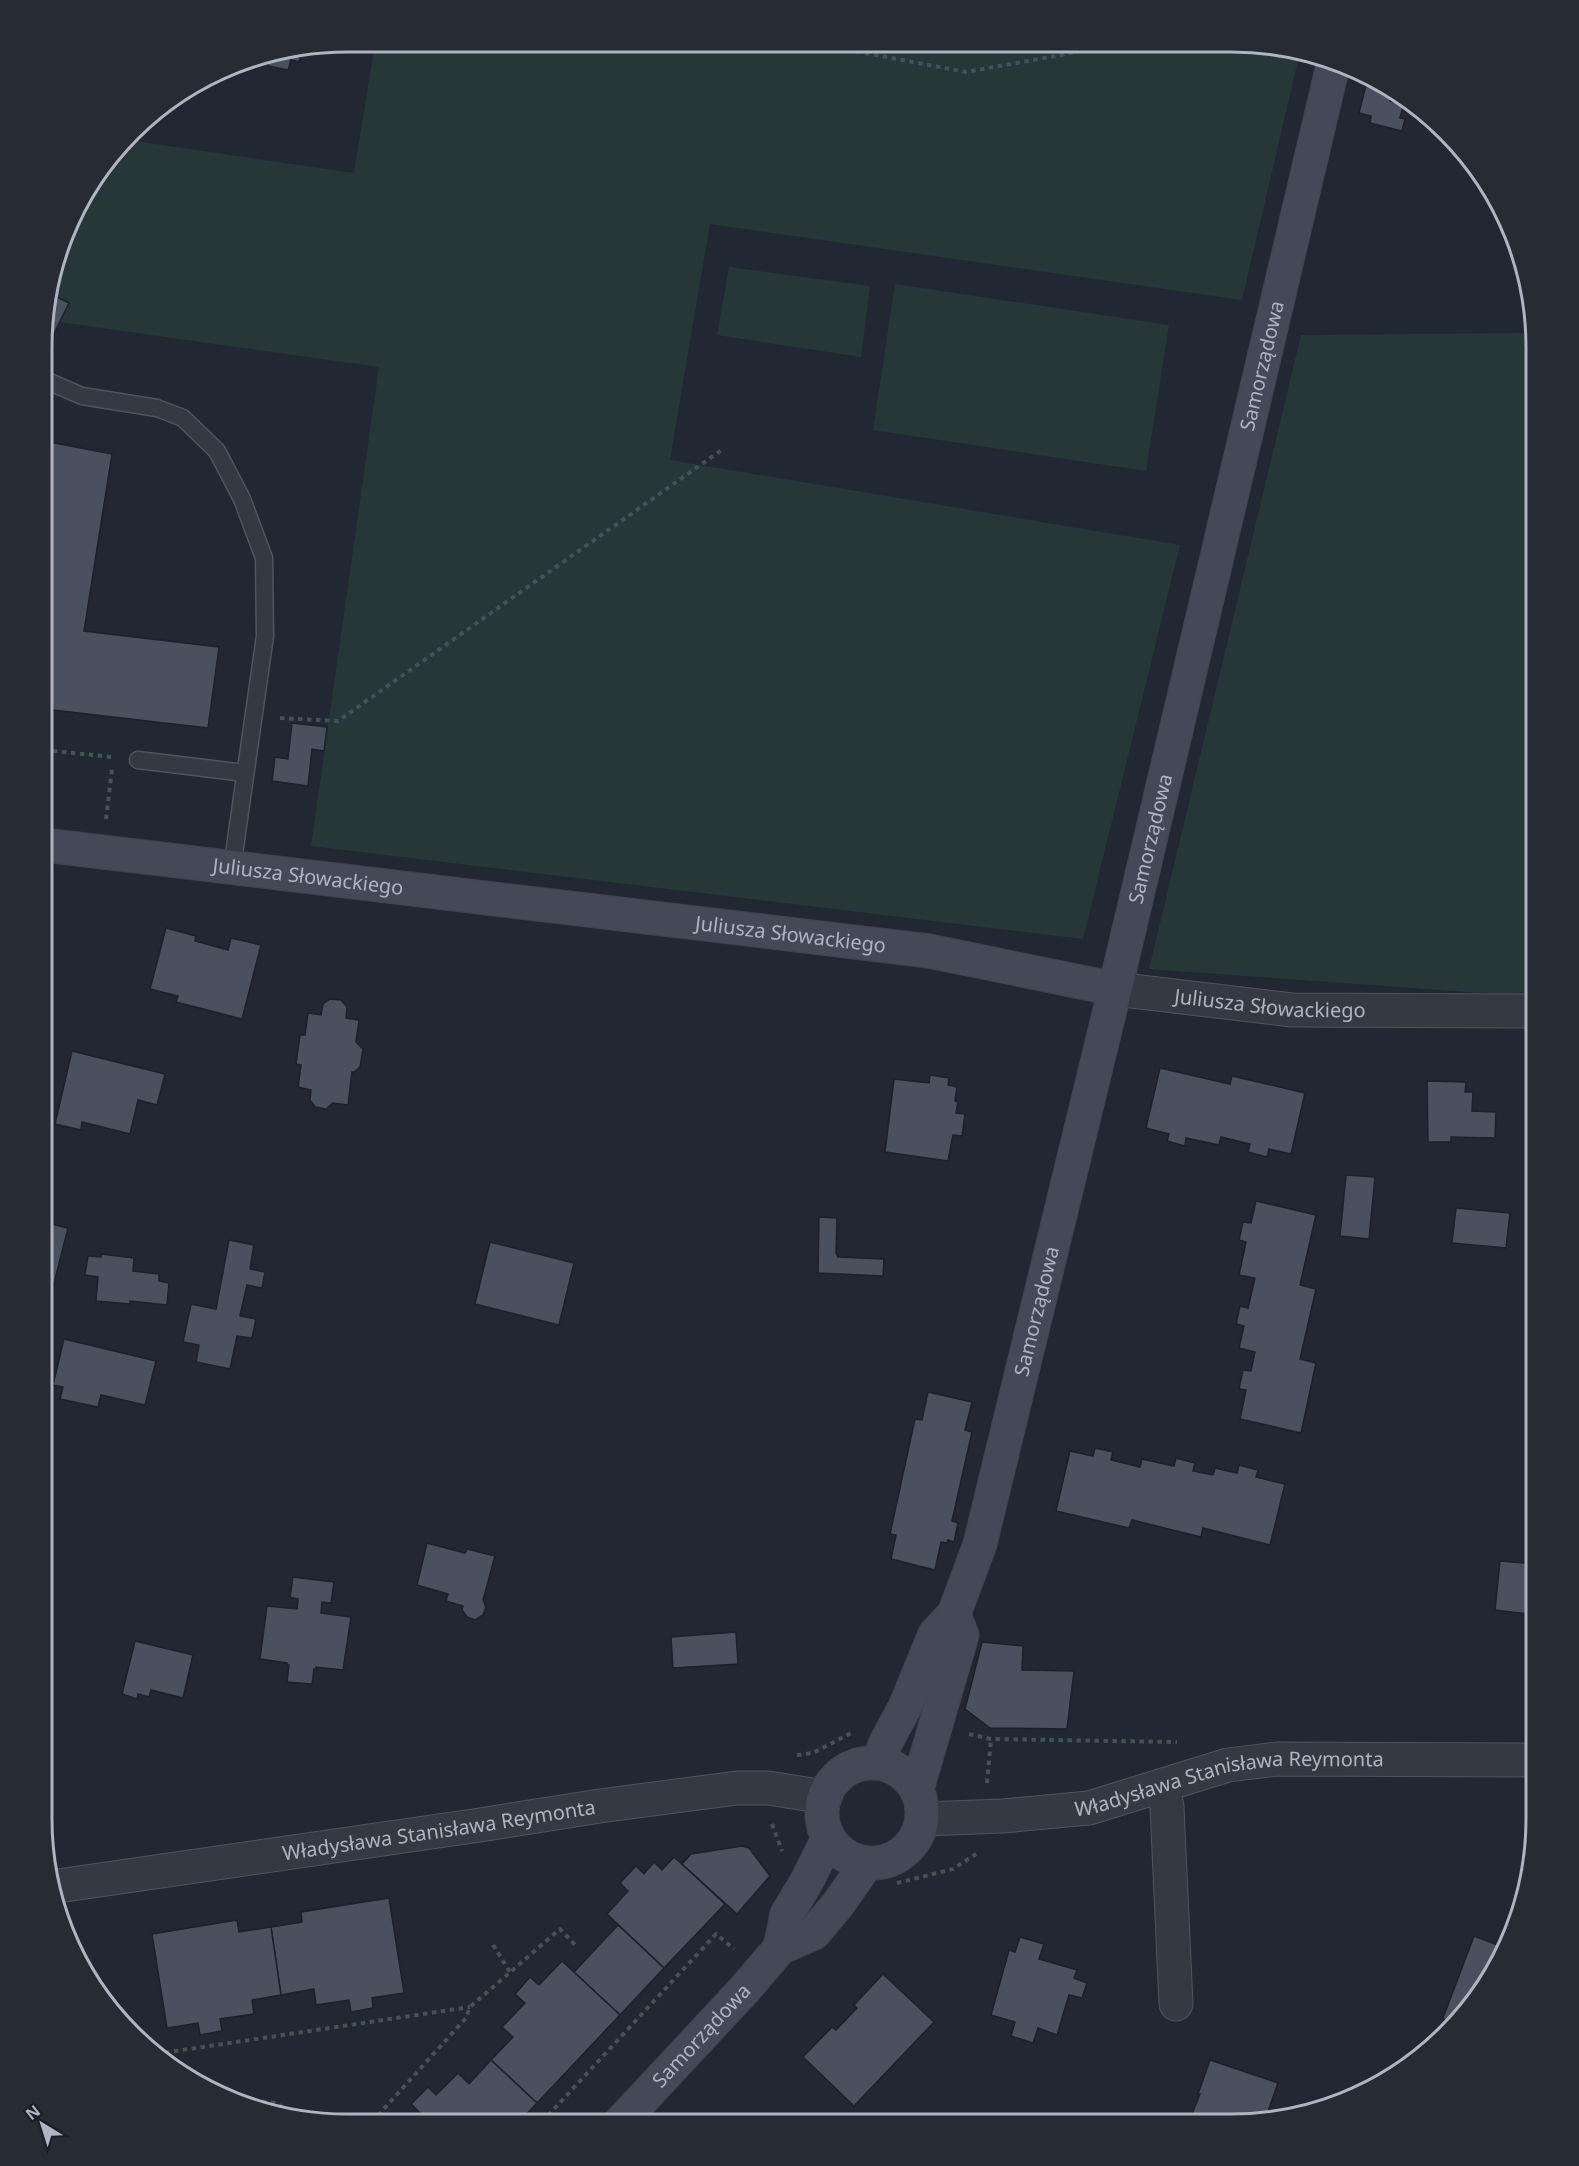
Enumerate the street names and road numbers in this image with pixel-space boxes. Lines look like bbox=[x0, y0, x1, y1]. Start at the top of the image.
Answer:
street label: Samorządowa bbox=[1233, 298, 1290, 433]
street label: Samorządowa bbox=[1122, 771, 1178, 906]
street label: Juliusza Słowackiego bbox=[209, 851, 405, 901]
street label: Juliusza Słowackiego bbox=[692, 909, 888, 959]
street label: Juliusza Słowackiego bbox=[1171, 982, 1366, 1023]
street label: Samorządowa bbox=[1007, 1243, 1065, 1379]
street label: Władysława Stanisława Reymonta bbox=[1073, 1745, 1384, 1822]
street label: Władysława Stanisława Reymonta bbox=[281, 1793, 597, 1866]
street label: Samorządowa bbox=[646, 1978, 756, 2093]

